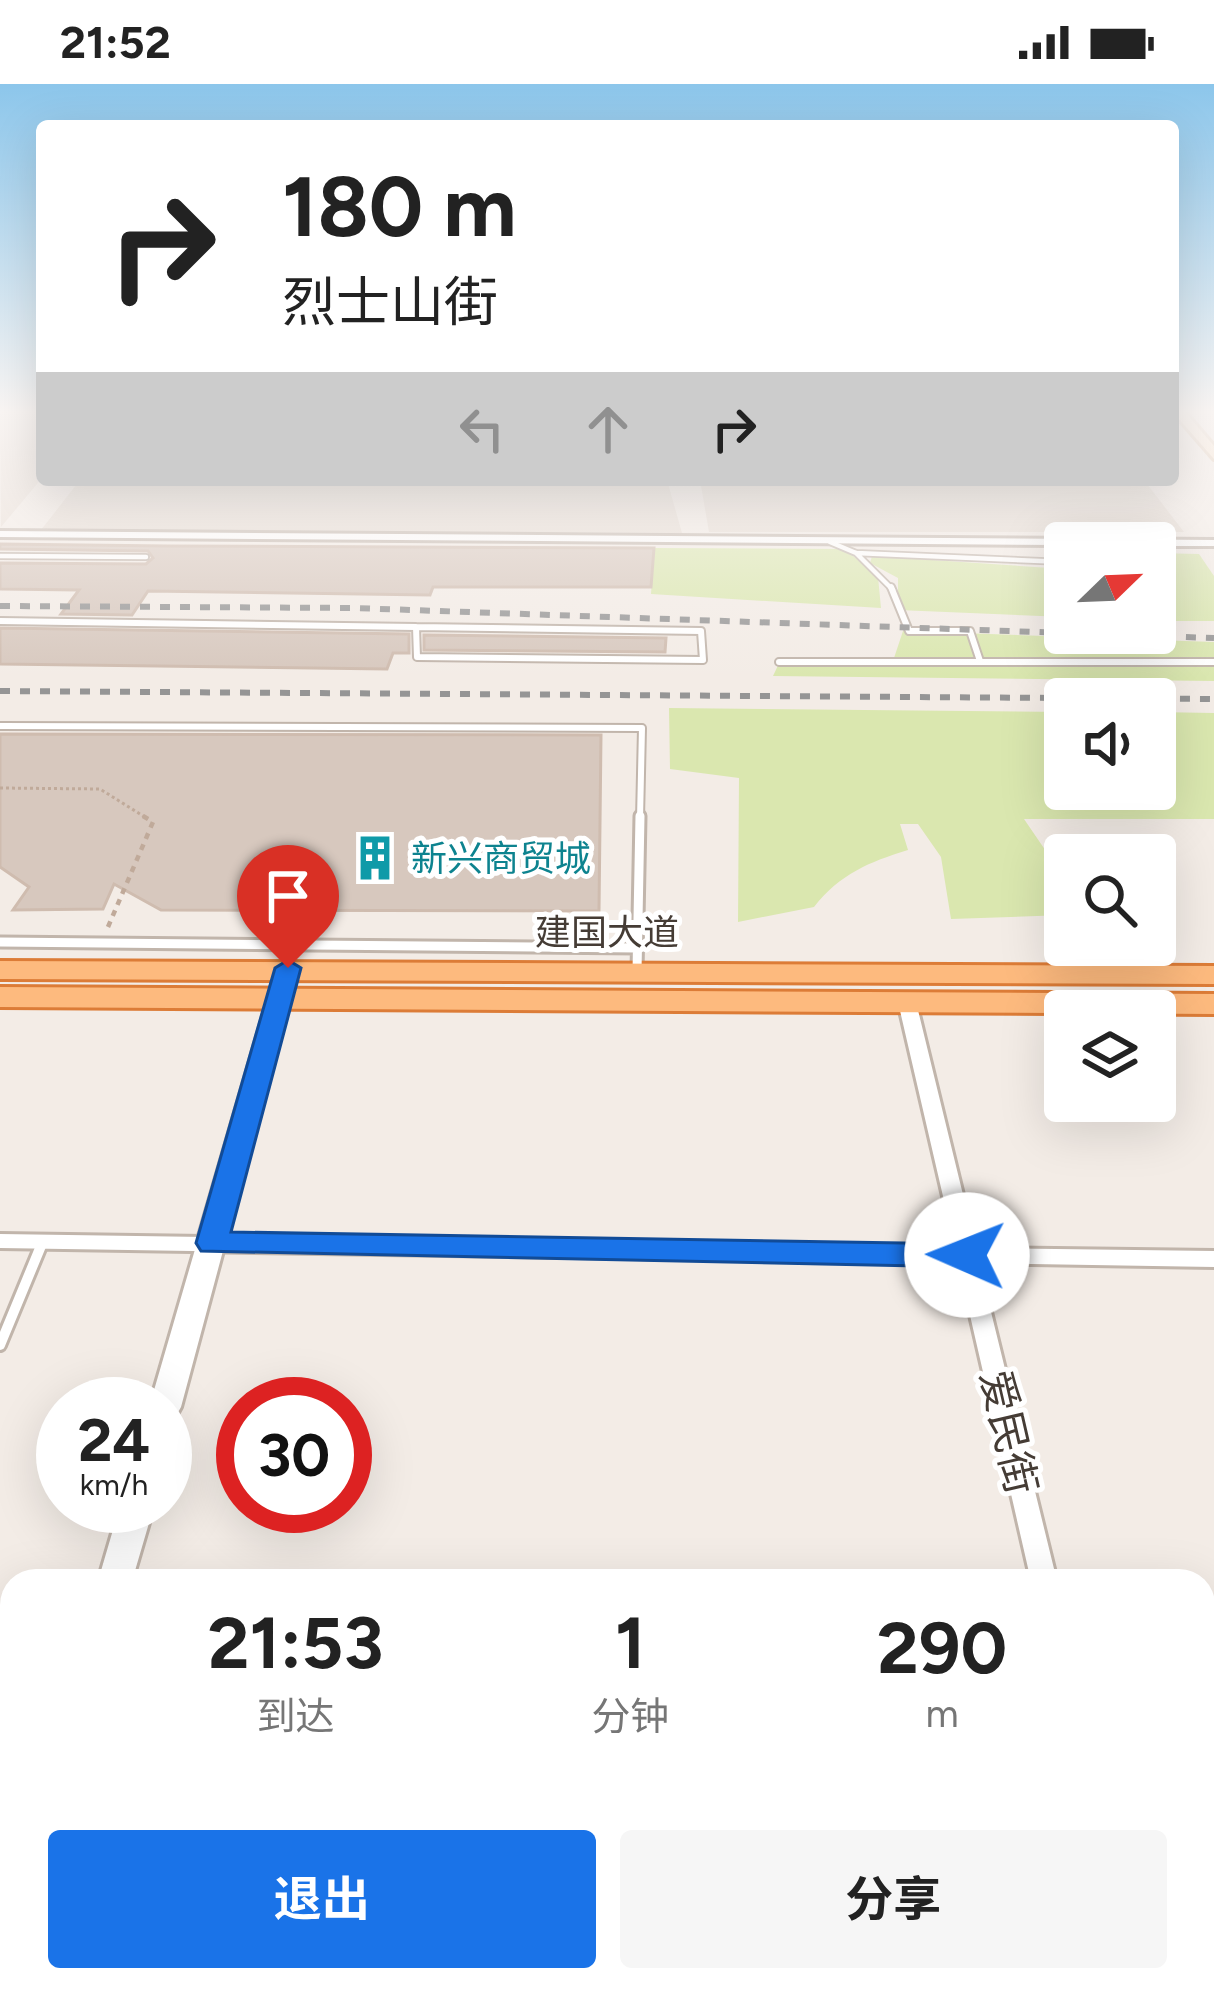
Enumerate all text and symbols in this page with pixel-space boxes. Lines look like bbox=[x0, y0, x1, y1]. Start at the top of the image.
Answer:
text: 21:52 bbox=[60, 15, 171, 69]
text: 180 m bbox=[282, 156, 517, 257]
icon: right bbox=[84, 168, 240, 324]
text: 烈士山街 bbox=[282, 270, 498, 335]
icon: left bbox=[449, 396, 515, 462]
icon: ahead bbox=[575, 396, 641, 462]
icon: right bbox=[701, 396, 767, 462]
north arrow bbox=[1044, 522, 1176, 654]
map controls bbox=[1044, 522, 1176, 1122]
button: sound bbox=[1044, 678, 1176, 810]
building icon: 新兴商贸城 bbox=[350, 833, 400, 883]
button: search bbox=[1044, 834, 1176, 966]
place label: 新兴商贸城 bbox=[411, 837, 591, 880]
pin bbox=[237, 845, 339, 968]
icon: arrive bbox=[255, 863, 321, 929]
street label: 建国大道 bbox=[535, 911, 679, 954]
button: layers bbox=[1044, 990, 1176, 1122]
position arrow bbox=[904, 1192, 1030, 1318]
street label: 爱民街 bbox=[969, 1365, 1048, 1499]
speed limit sign: 30 bbox=[216, 1377, 372, 1533]
text: 24 bbox=[78, 1404, 150, 1476]
text: km/h bbox=[80, 1466, 148, 1503]
text: 21:53 bbox=[208, 1600, 383, 1686]
text: 1 bbox=[615, 1600, 645, 1686]
text: 290 bbox=[877, 1605, 1007, 1691]
text: m bbox=[926, 1690, 959, 1737]
text: 到达 bbox=[257, 1693, 335, 1740]
text: 分钟 bbox=[591, 1693, 669, 1740]
button: 退出 bbox=[48, 1830, 596, 1968]
button: 分享 bbox=[620, 1830, 1167, 1968]

